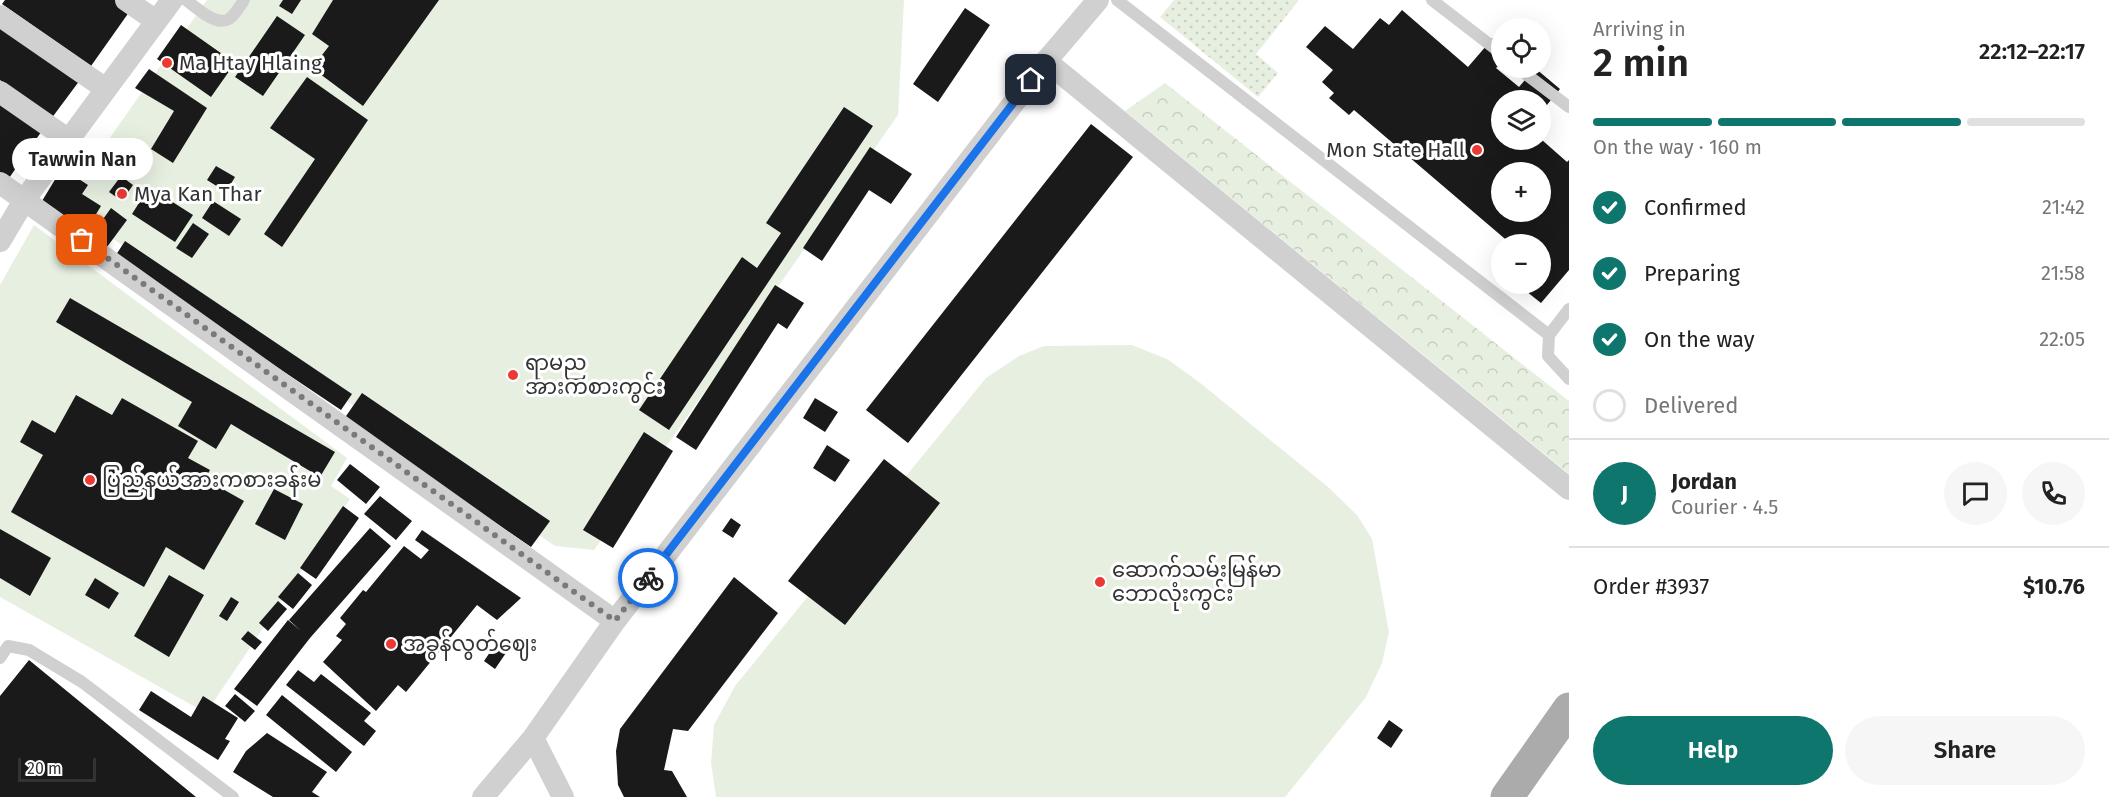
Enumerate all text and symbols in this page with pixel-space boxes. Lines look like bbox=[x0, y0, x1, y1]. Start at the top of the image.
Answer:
text: Arriving in bbox=[1593, 17, 1686, 41]
map controls bbox=[1491, 18, 1551, 294]
button: locate bbox=[1491, 18, 1551, 78]
text: 22:12–22:17 bbox=[1979, 38, 2085, 65]
text: 2 min bbox=[1593, 40, 1689, 86]
place label: Ma Htay Hlaing bbox=[179, 50, 322, 76]
pin bbox=[1005, 54, 1056, 105]
marker: Ma Htay Hlaing bbox=[160, 56, 174, 70]
icon: home bbox=[1014, 63, 1047, 96]
button: layers bbox=[1491, 90, 1551, 150]
text: On the way · 160 m bbox=[1593, 135, 1762, 159]
place label: Mon State Hall bbox=[1326, 137, 1465, 163]
callout: Tawwin Nan bbox=[11, 138, 152, 180]
marker: Mon State Hall bbox=[1470, 143, 1484, 157]
text: Tawwin Nan bbox=[28, 147, 137, 171]
button: + bbox=[1491, 162, 1551, 222]
place label: Mya Kan Thar bbox=[134, 181, 262, 207]
marker: Mya Kan Thar bbox=[115, 187, 129, 201]
icon: check bbox=[1593, 191, 1626, 224]
text: Confirmed bbox=[1644, 194, 1747, 221]
text: 21:42 bbox=[2042, 195, 2085, 219]
pin bbox=[56, 214, 107, 265]
icon: bag bbox=[65, 223, 98, 256]
button: − bbox=[1491, 234, 1551, 294]
icon: check bbox=[1593, 257, 1626, 290]
text: Preparing bbox=[1644, 260, 1740, 287]
text: 21:58 bbox=[2041, 261, 2085, 285]
icon: check bbox=[1593, 323, 1626, 356]
text: On the way bbox=[1644, 326, 1755, 353]
text: 22:05 bbox=[2039, 327, 2085, 351]
place label: ရာမည အားကစားကွင်း bbox=[525, 350, 663, 403]
marker: ရာမည အားကစားကွင်း bbox=[506, 368, 520, 382]
text: Delivered bbox=[1644, 392, 1739, 419]
button: chat bbox=[1944, 462, 2007, 525]
button: phone bbox=[2022, 462, 2085, 525]
place label: ပြည်နယ်အားကစားခန်းမ bbox=[102, 464, 321, 497]
text: Jordan bbox=[1671, 468, 1737, 495]
marker: ပြည်နယ်အားကစားခန်းမ bbox=[83, 473, 97, 487]
text: J bbox=[1621, 480, 1628, 507]
text: Courier · 4.5 bbox=[1671, 495, 1778, 519]
courier bbox=[618, 548, 678, 608]
place label: ဆောက်သမ်းမြန်မာ ဘောလုံးကွင်း bbox=[1112, 554, 1282, 611]
icon: bike bbox=[632, 562, 665, 595]
text: Order #3937 bbox=[1593, 573, 1709, 600]
text: $10.76 bbox=[2023, 573, 2085, 600]
marker: ဆောက်သမ်းမြန်မာ ဘောလုံးကွင်း bbox=[1093, 575, 1107, 589]
place label: အခွန်လွတ်ဈေး bbox=[403, 628, 537, 661]
marker: အခွန်လွတ်ဈေး bbox=[384, 637, 398, 651]
button: Help bbox=[1593, 716, 1833, 785]
button: Share bbox=[1845, 716, 2085, 785]
scale bar bbox=[18, 755, 96, 782]
text: 20 m bbox=[27, 759, 62, 778]

